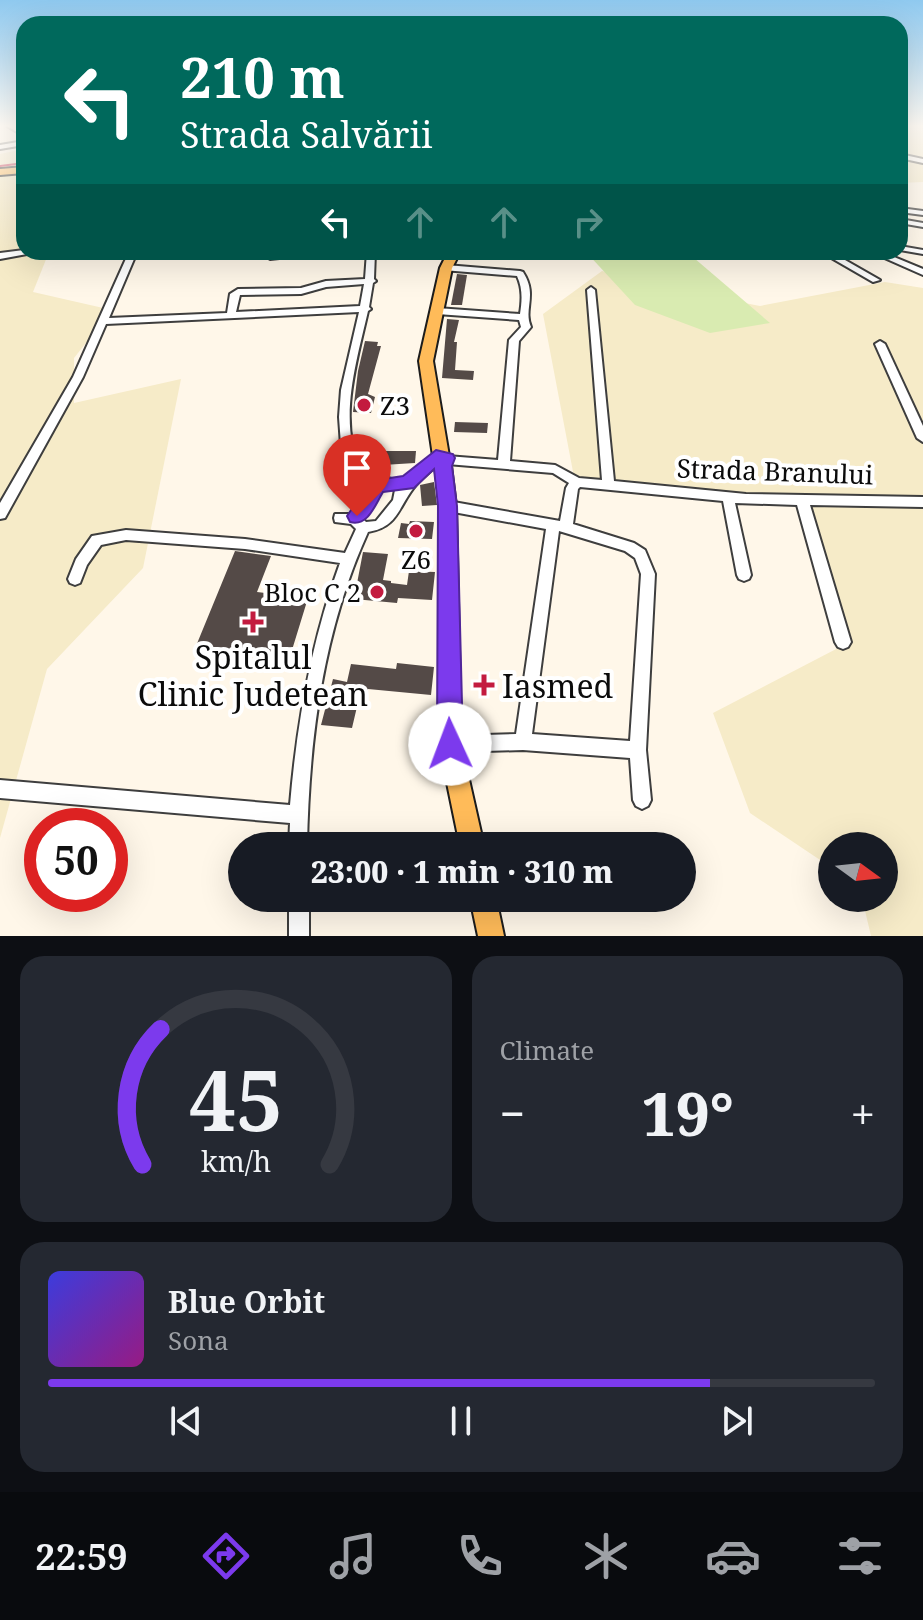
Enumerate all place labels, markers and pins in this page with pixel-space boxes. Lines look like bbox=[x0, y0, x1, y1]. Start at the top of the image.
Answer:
place label: Z3 bbox=[380, 387, 410, 423]
marker: Z3 bbox=[355, 396, 373, 414]
pin bbox=[323, 434, 391, 516]
marker: Z6 bbox=[407, 522, 425, 540]
place label: Z6 bbox=[401, 541, 431, 577]
place label: Bloc C 2 bbox=[264, 574, 361, 610]
marker: Bloc C 2 bbox=[368, 583, 386, 601]
marker: Spitalul Clinic Judetean bbox=[242, 611, 264, 633]
place label: Spitalul Clinic Judetean bbox=[138, 635, 368, 715]
place label: Iasmed bbox=[502, 664, 614, 707]
marker: Iasmed bbox=[473, 674, 495, 696]

